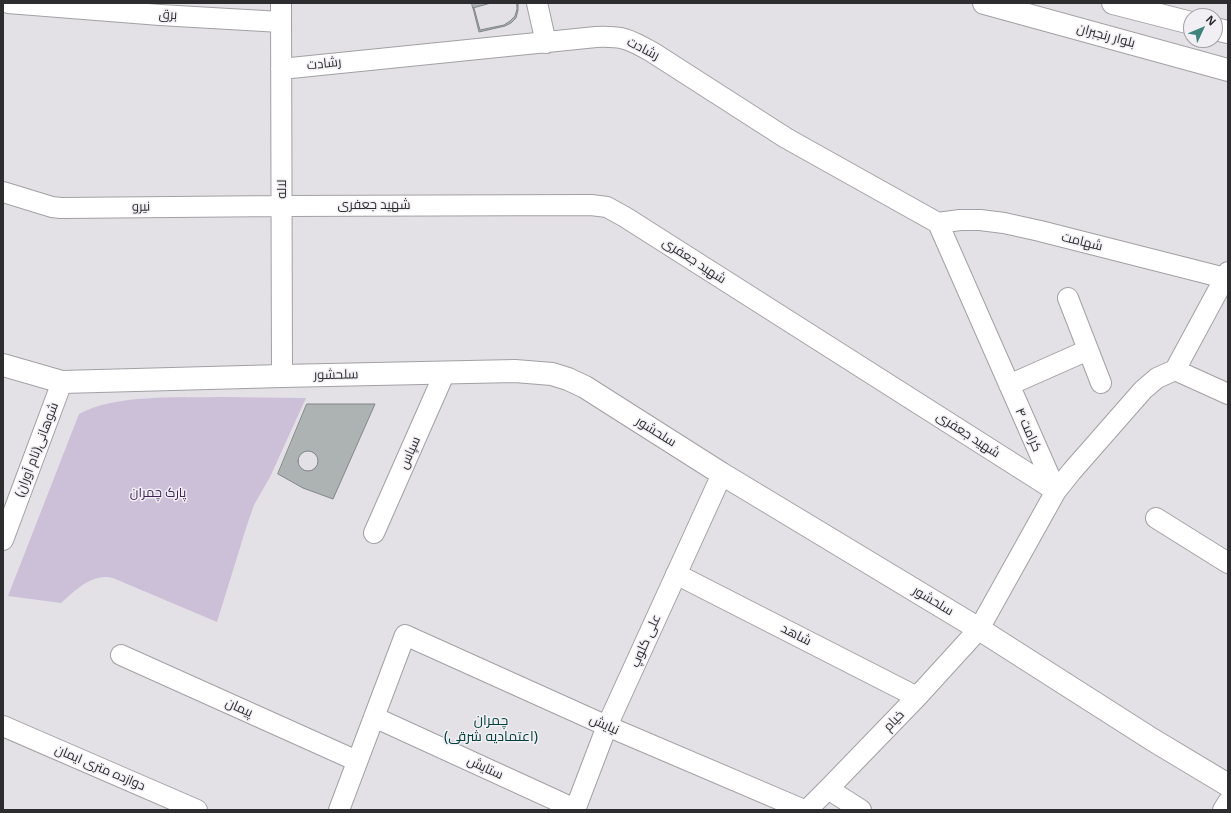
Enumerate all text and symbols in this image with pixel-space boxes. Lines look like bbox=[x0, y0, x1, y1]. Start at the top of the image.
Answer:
street label: برق bbox=[158, 7, 178, 23]
north arrow bbox=[1183, 8, 1223, 48]
text: N bbox=[1203, 12, 1220, 28]
street label: بلوار رنجبران bbox=[1075, 21, 1137, 51]
street label: رشادت bbox=[624, 34, 662, 64]
street label: رشادت bbox=[306, 54, 342, 74]
street label: لاله bbox=[274, 179, 290, 199]
street label: شهید جعفری bbox=[338, 197, 410, 213]
street label: نیرو bbox=[132, 199, 150, 215]
street label: شهامت bbox=[1060, 229, 1104, 255]
street label: شهید جعفری bbox=[659, 235, 729, 287]
street label: سلحشور bbox=[314, 367, 358, 383]
street label: شوهانی(نام آوران) bbox=[12, 400, 62, 500]
street label: کرامت ۴ bbox=[1011, 406, 1045, 454]
street label: شهید جعفری bbox=[933, 409, 1003, 461]
street label: سلحشور bbox=[633, 414, 679, 450]
street label: سپاس bbox=[396, 434, 424, 472]
park label: پارک چمران bbox=[130, 485, 186, 501]
street label: سلحشور bbox=[910, 583, 956, 619]
street label: علی کلوپ bbox=[627, 612, 665, 670]
street label: شاهد bbox=[778, 621, 814, 649]
street label: پیمان bbox=[223, 695, 255, 721]
street label: خیام bbox=[880, 707, 908, 735]
street label: نیایش bbox=[587, 712, 621, 738]
district label: چمران (اعتمادیه شرقی) bbox=[444, 713, 538, 746]
street label: دوازده متری ایمان bbox=[52, 742, 148, 794]
street label: ستایش bbox=[464, 753, 506, 783]

